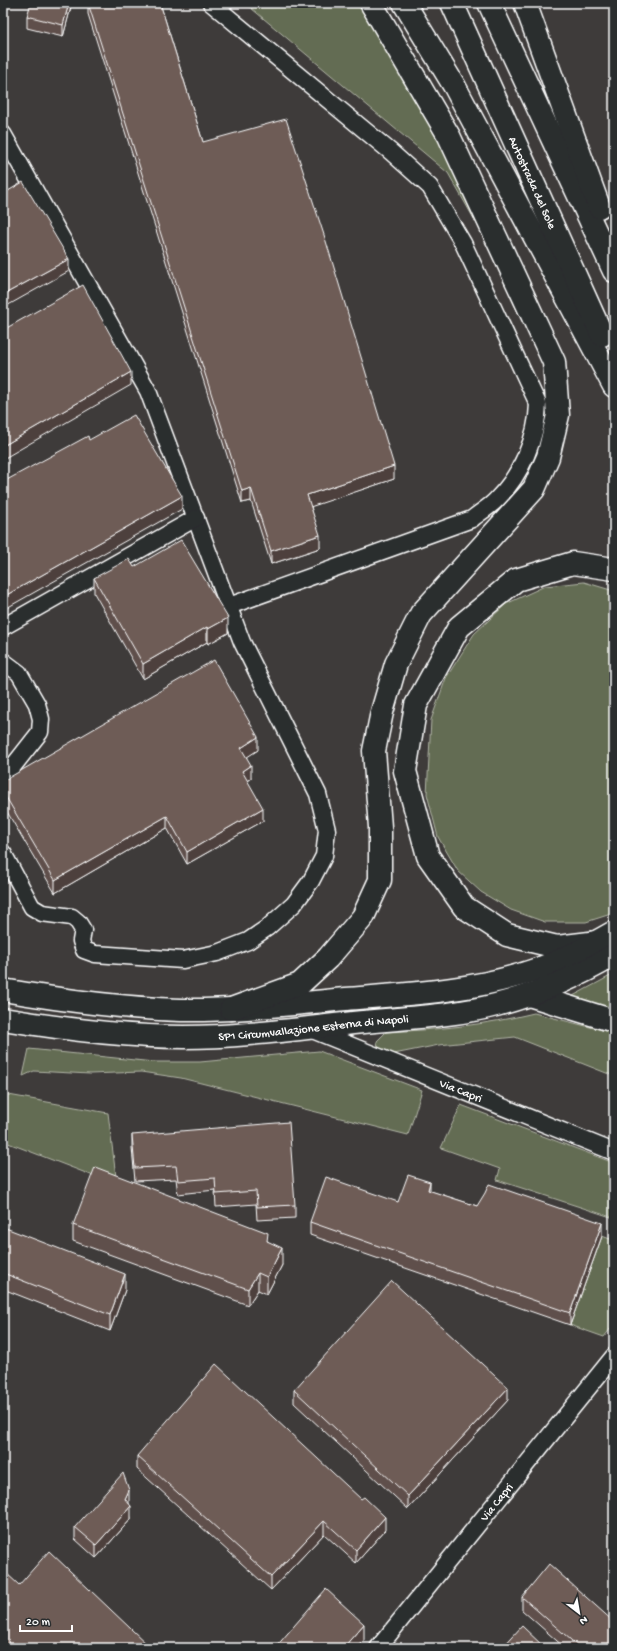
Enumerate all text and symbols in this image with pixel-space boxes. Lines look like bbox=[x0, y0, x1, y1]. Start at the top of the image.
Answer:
street label: Autostrada del Sole bbox=[504, 135, 559, 233]
street label: SP1 Circumvallazione Esterna di Napoli bbox=[218, 1013, 410, 1045]
street label: Via Capri bbox=[436, 1077, 484, 1107]
street label: Via Capri bbox=[478, 1481, 517, 1526]
north arrow bbox=[559, 1593, 599, 1633]
scale bar bbox=[20, 1607, 72, 1633]
text: N bbox=[577, 1613, 589, 1627]
text: 20 m bbox=[26, 1616, 51, 1630]

